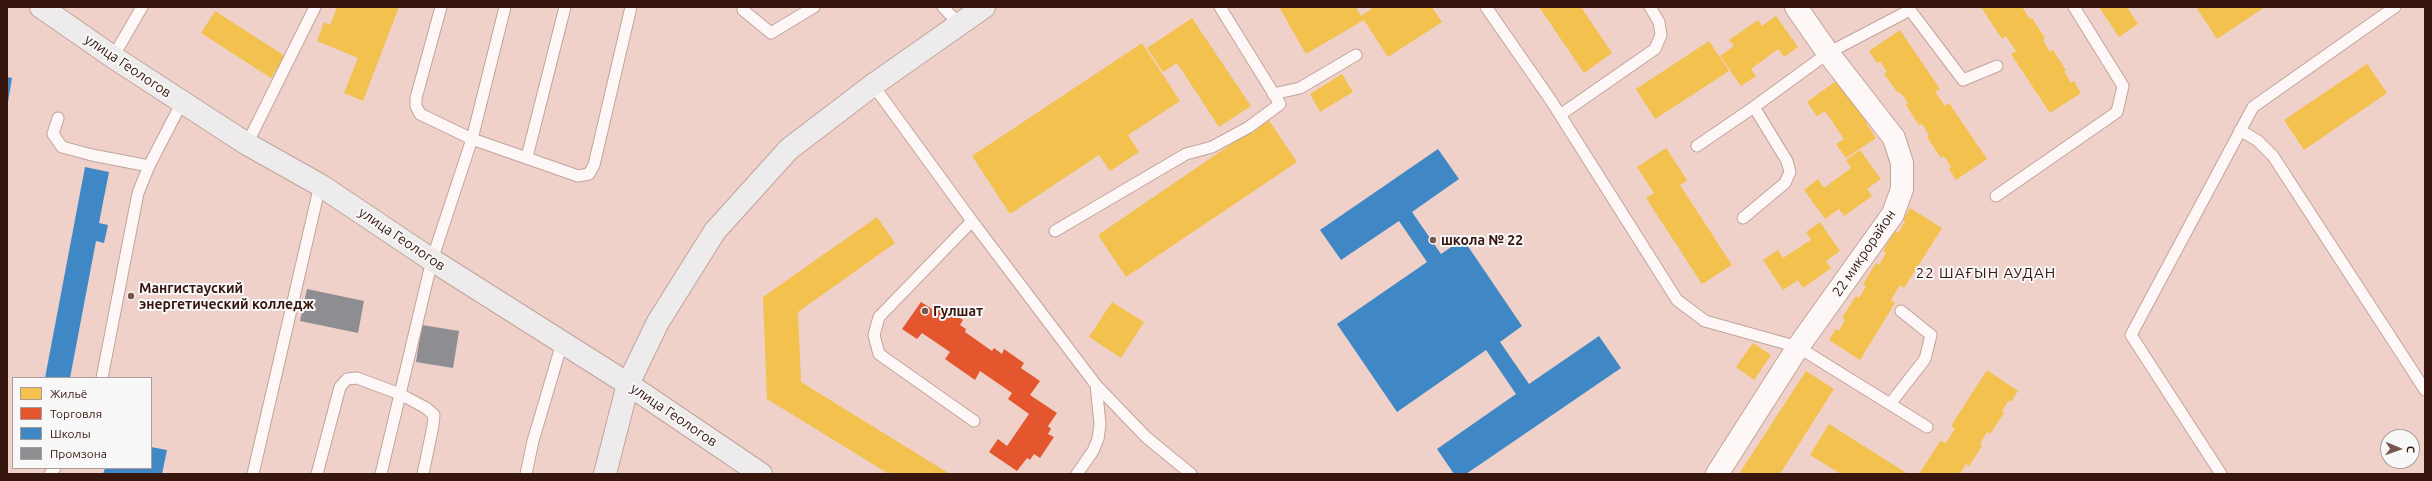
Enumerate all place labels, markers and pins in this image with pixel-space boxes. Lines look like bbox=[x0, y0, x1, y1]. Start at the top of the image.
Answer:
place label: школа № 22 bbox=[1441, 232, 1523, 248]
marker: школа № 22 bbox=[1428, 235, 1438, 245]
place label: Мангистауский энергетический колледж bbox=[139, 280, 314, 312]
marker: Мангистауский энергетический колледж bbox=[126, 291, 136, 301]
place label: Гулшат bbox=[933, 303, 983, 319]
marker: Гулшат bbox=[920, 306, 930, 316]

